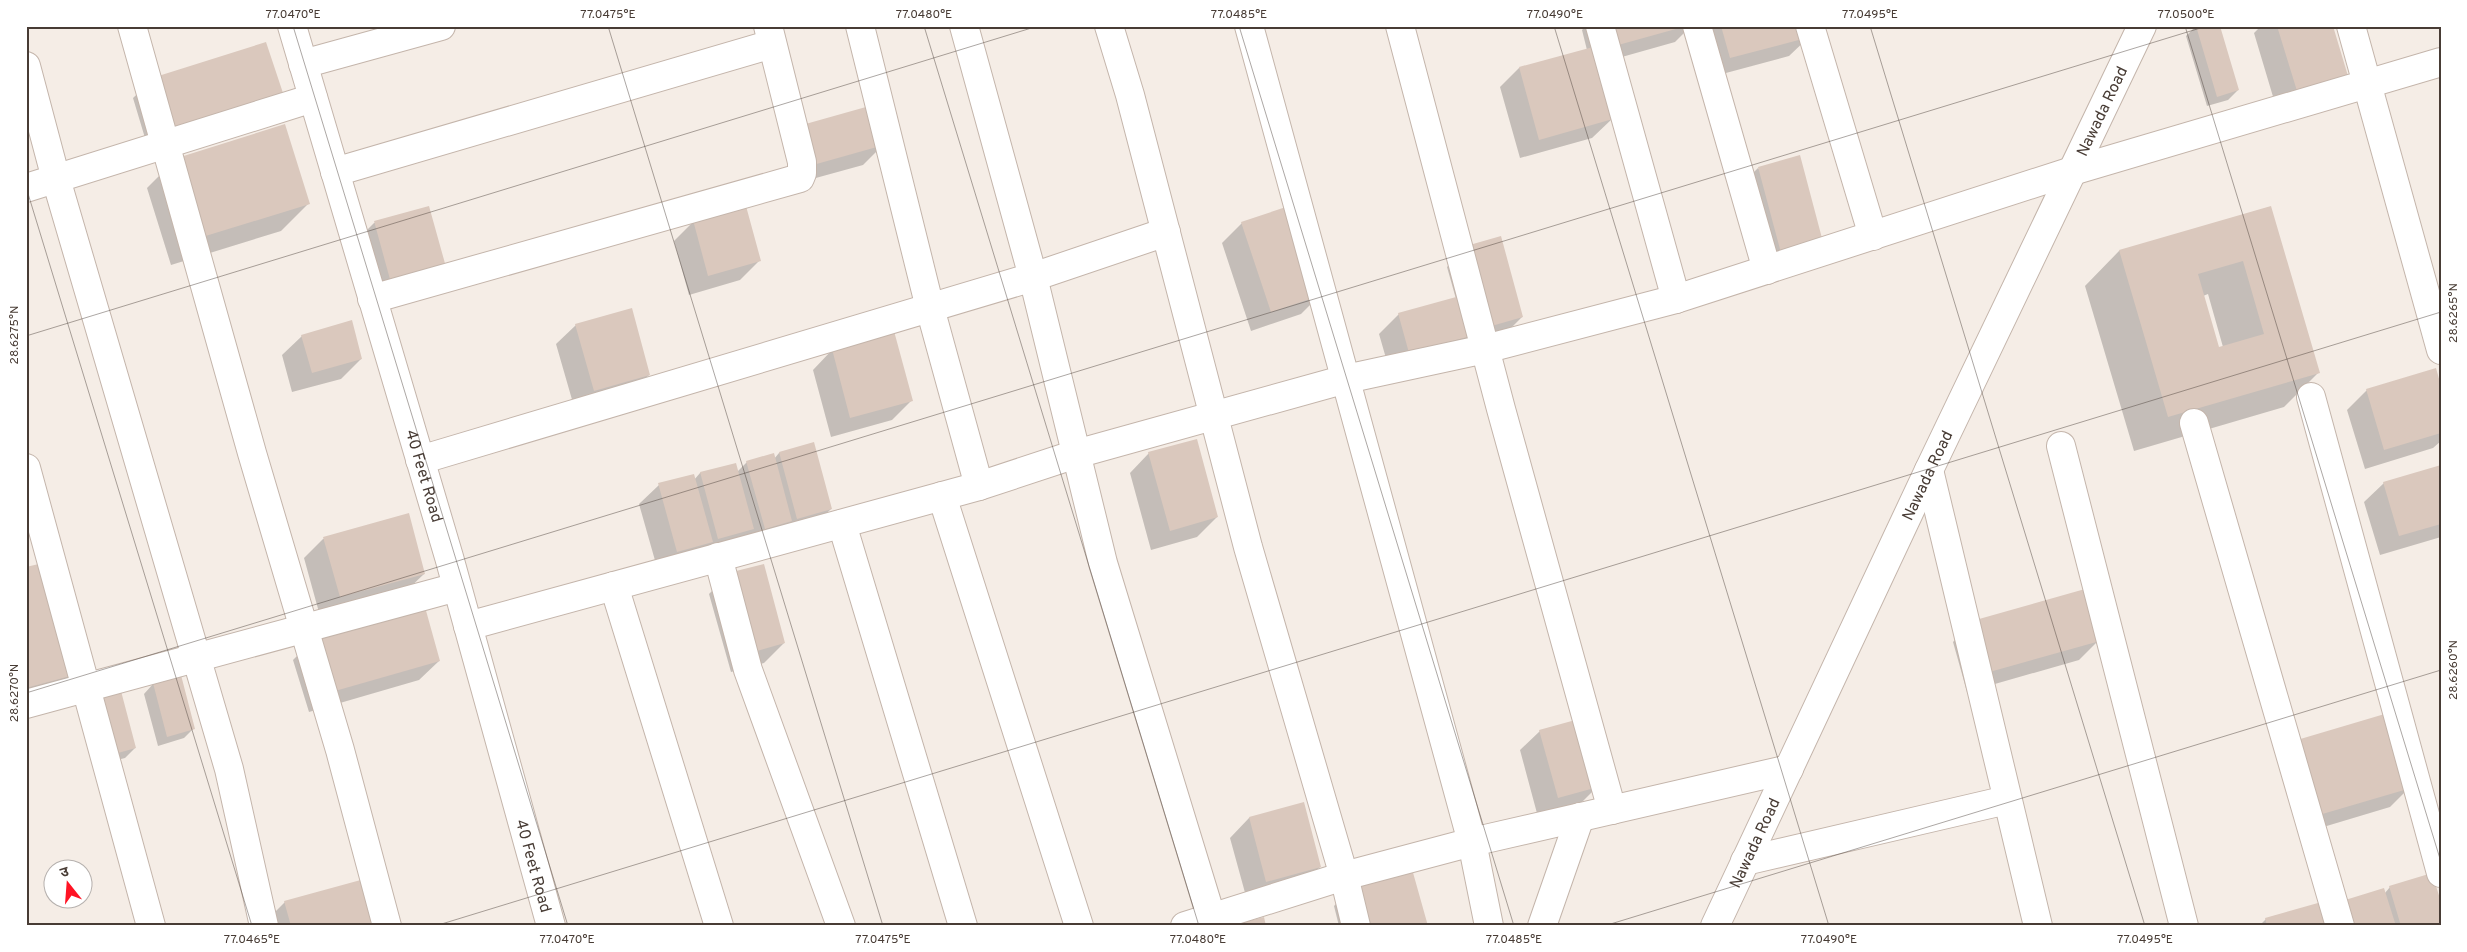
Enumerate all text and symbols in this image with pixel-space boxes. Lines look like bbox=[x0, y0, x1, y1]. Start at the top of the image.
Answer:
text: 77.0470°E bbox=[265, 7, 321, 23]
text: 77.0475°E bbox=[580, 7, 636, 23]
text: 77.0480°E bbox=[896, 7, 952, 23]
text: 77.0485°E bbox=[1211, 7, 1267, 23]
text: 77.0490°E bbox=[1527, 7, 1583, 23]
text: 77.0495°E bbox=[1842, 7, 1898, 23]
text: 77.0500°E bbox=[2158, 7, 2215, 23]
street label: Nawada Road bbox=[2073, 64, 2133, 160]
text: 28.6265°N bbox=[2446, 283, 2462, 343]
text: 28.6275°N bbox=[7, 306, 23, 364]
street label: 40 Feet Road bbox=[400, 427, 446, 525]
street label: Nawada Road bbox=[1899, 428, 1958, 524]
text: 28.6260°N bbox=[2446, 640, 2462, 700]
text: 28.6270°N bbox=[7, 664, 23, 722]
street label: Nawada Road bbox=[1726, 795, 1786, 892]
street label: 40 Feet Road bbox=[510, 817, 555, 915]
north arrow bbox=[42, 860, 92, 910]
text: उ bbox=[58, 863, 72, 882]
text: 77.0465°E bbox=[224, 932, 280, 948]
text: 77.0470°E bbox=[539, 932, 595, 948]
text: 77.0475°E bbox=[855, 932, 911, 948]
text: 77.0480°E bbox=[1170, 932, 1226, 948]
text: 77.0485°E bbox=[1486, 932, 1542, 948]
text: 77.0490°E bbox=[1801, 932, 1857, 948]
text: 77.0495°E bbox=[2117, 932, 2173, 948]

